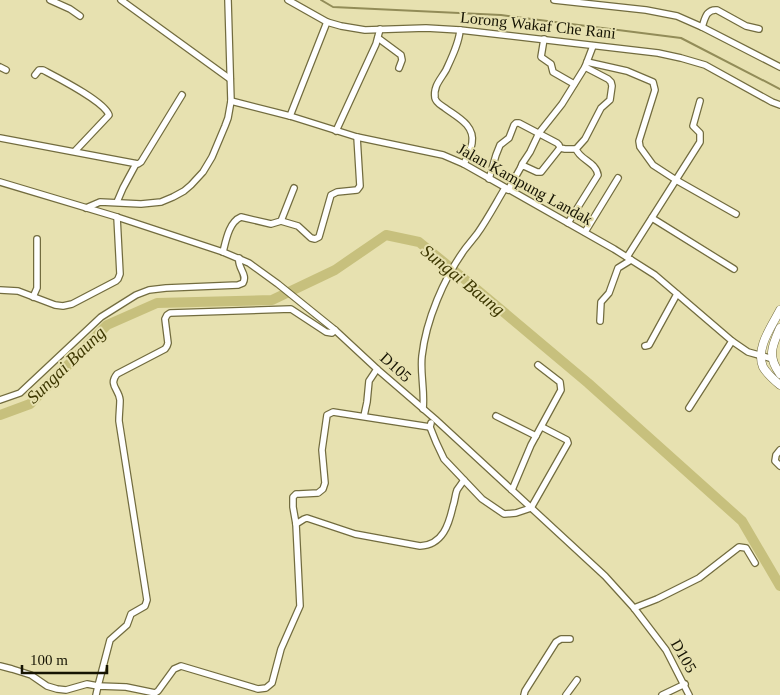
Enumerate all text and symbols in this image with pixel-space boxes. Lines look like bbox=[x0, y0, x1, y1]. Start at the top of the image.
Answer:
street label: Lorong Wakaf Che Rani bbox=[459, 8, 617, 43]
street label: Jalan Kampung Landak bbox=[454, 140, 596, 229]
water label: Sungai Baung bbox=[417, 240, 509, 320]
water label: Sungai Baung bbox=[23, 323, 109, 407]
street label: D105 bbox=[377, 349, 415, 385]
street label: D105 bbox=[668, 636, 700, 676]
scale bar bbox=[22, 642, 108, 674]
text: 100 m bbox=[30, 652, 68, 668]

